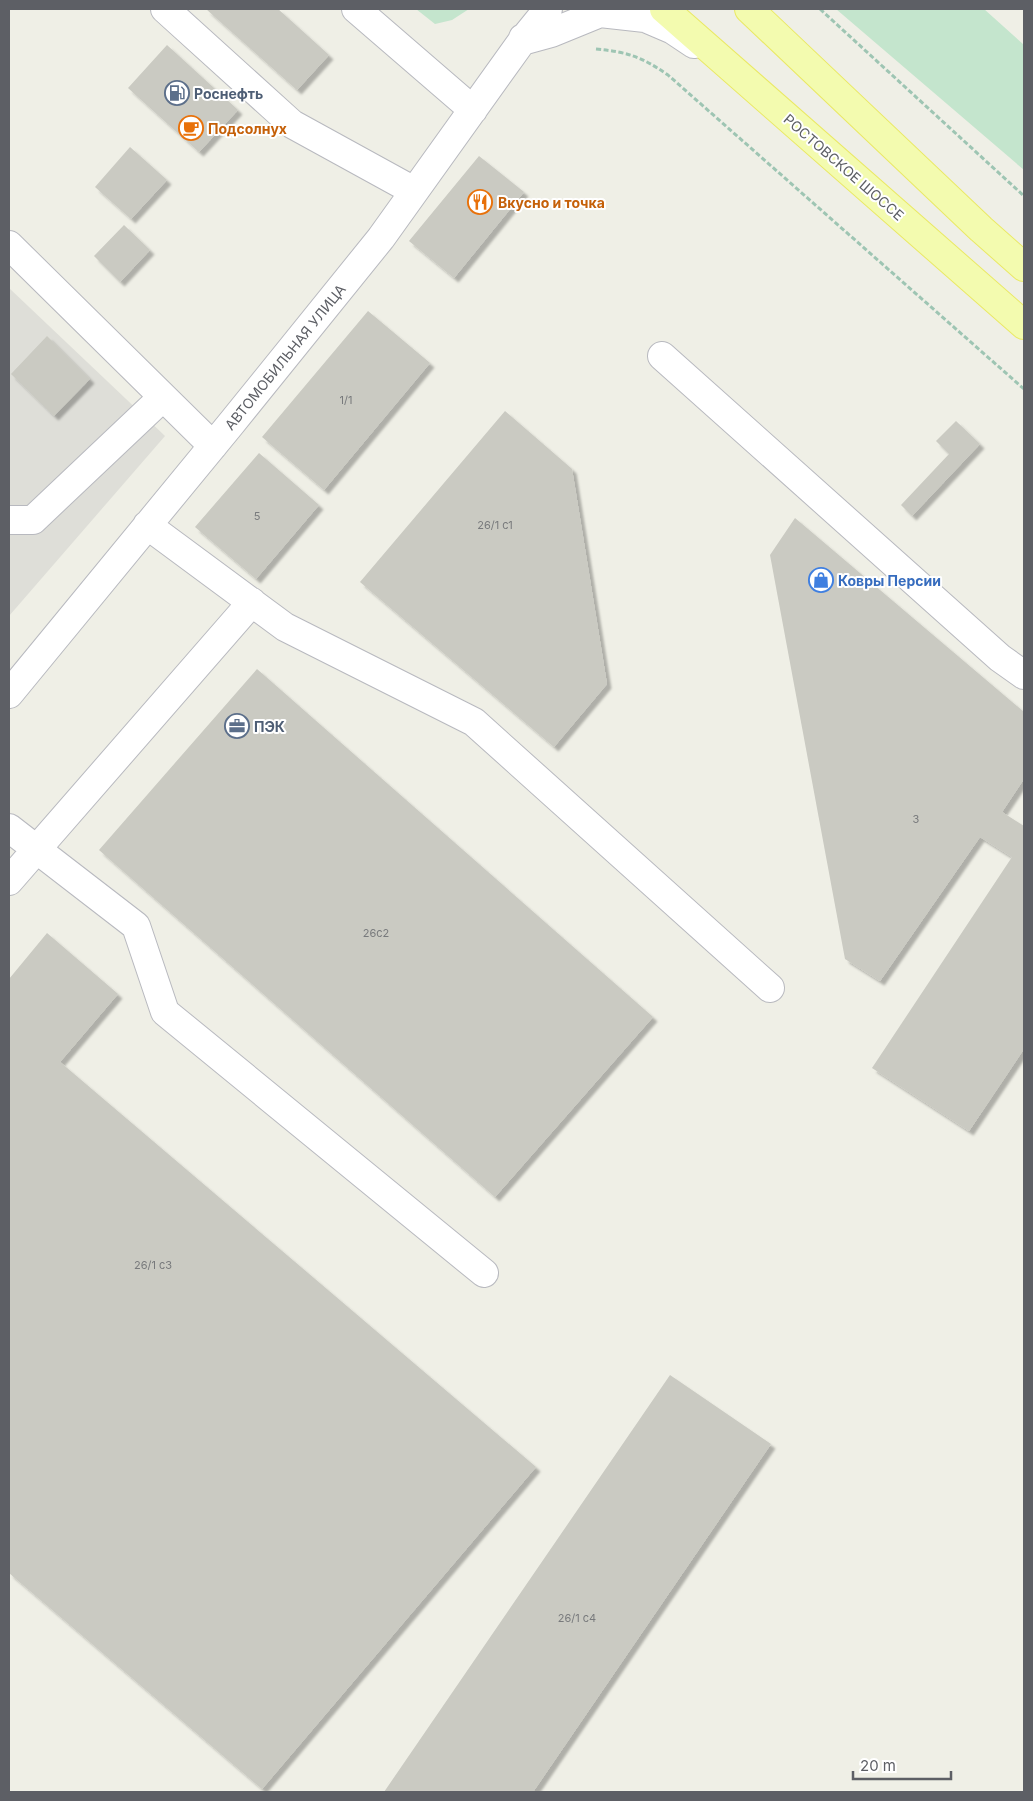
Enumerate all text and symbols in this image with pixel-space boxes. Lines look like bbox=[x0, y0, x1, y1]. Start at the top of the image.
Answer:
fuel station icon: Роснефть bbox=[164, 80, 190, 106]
place label: Роснефть bbox=[194, 85, 263, 102]
street label: РОСТОВСКОЕ ШОССЕ bbox=[780, 110, 908, 224]
cafe icon: Подсолнух bbox=[178, 115, 204, 141]
place label: Подсолнух bbox=[208, 120, 287, 137]
restaurant icon: Вкусно и точка bbox=[467, 189, 493, 215]
place label: Вкусно и точка bbox=[498, 194, 605, 211]
street label: АВТОМОБИЛЬНАЯ УЛИЦА bbox=[221, 280, 349, 433]
house number: 1/1 bbox=[340, 393, 352, 407]
house number: 5 bbox=[254, 509, 261, 523]
house number: 26/1 с1 bbox=[477, 518, 513, 532]
shop icon: Ковры Персии bbox=[808, 567, 834, 593]
place label: Ковры Персии bbox=[838, 572, 941, 589]
office icon: ПЭК bbox=[224, 713, 250, 739]
place label: ПЭК bbox=[254, 718, 285, 735]
house number: 3 bbox=[913, 812, 920, 826]
house number: 26с2 bbox=[363, 926, 389, 940]
house number: 26/1 с3 bbox=[134, 1258, 172, 1272]
house number: 26/1 с4 bbox=[558, 1611, 596, 1625]
scale bar bbox=[853, 1748, 950, 1780]
text: 20 m bbox=[860, 1756, 896, 1775]

